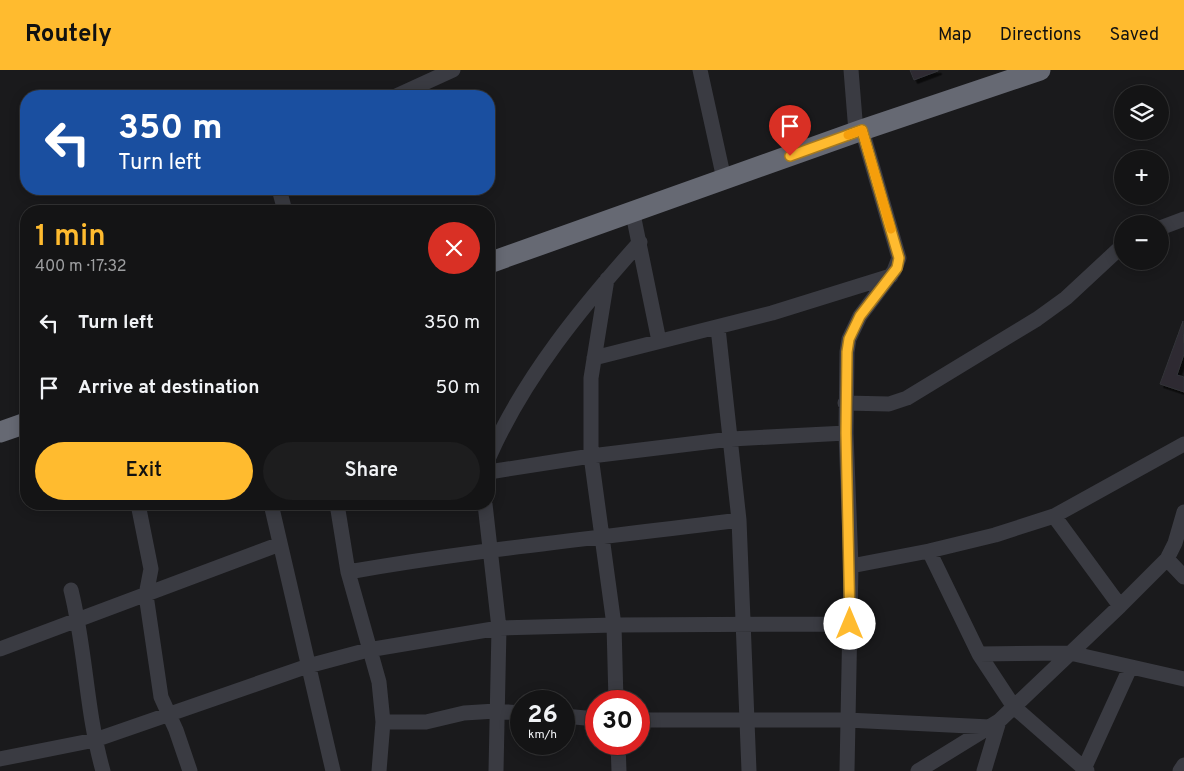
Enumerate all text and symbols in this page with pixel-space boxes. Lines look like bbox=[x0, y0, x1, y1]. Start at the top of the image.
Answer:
text: Routely bbox=[25, 20, 112, 50]
text: Map bbox=[938, 24, 972, 47]
text: Directions bbox=[1000, 24, 1082, 47]
text: Saved bbox=[1110, 24, 1159, 47]
map controls bbox=[1114, 85, 1169, 270]
button: layers bbox=[1114, 85, 1169, 140]
pin bbox=[769, 105, 811, 156]
text: 350 m bbox=[118, 107, 223, 151]
icon: left bbox=[35, 110, 100, 175]
icon: arrive bbox=[776, 112, 804, 140]
text: Turn left bbox=[118, 150, 201, 177]
button: + bbox=[1114, 150, 1169, 205]
button: − bbox=[1114, 215, 1169, 270]
text: 1 min bbox=[35, 219, 106, 256]
button: close bbox=[428, 222, 480, 274]
text: 400 m · 17:32 bbox=[35, 257, 127, 277]
icon: left bbox=[35, 309, 63, 337]
text: Turn left bbox=[78, 311, 154, 335]
text: 350 m bbox=[424, 311, 480, 335]
icon: arrive bbox=[35, 374, 63, 402]
text: Arrive at destination bbox=[78, 376, 259, 400]
text: 50 m bbox=[435, 376, 480, 400]
button: Exit bbox=[35, 442, 253, 500]
button: Share bbox=[263, 442, 480, 500]
position arrow bbox=[823, 597, 875, 649]
speed limit sign: 30 bbox=[585, 690, 650, 755]
text: 26 bbox=[527, 700, 558, 732]
text: km/h bbox=[528, 727, 557, 743]

